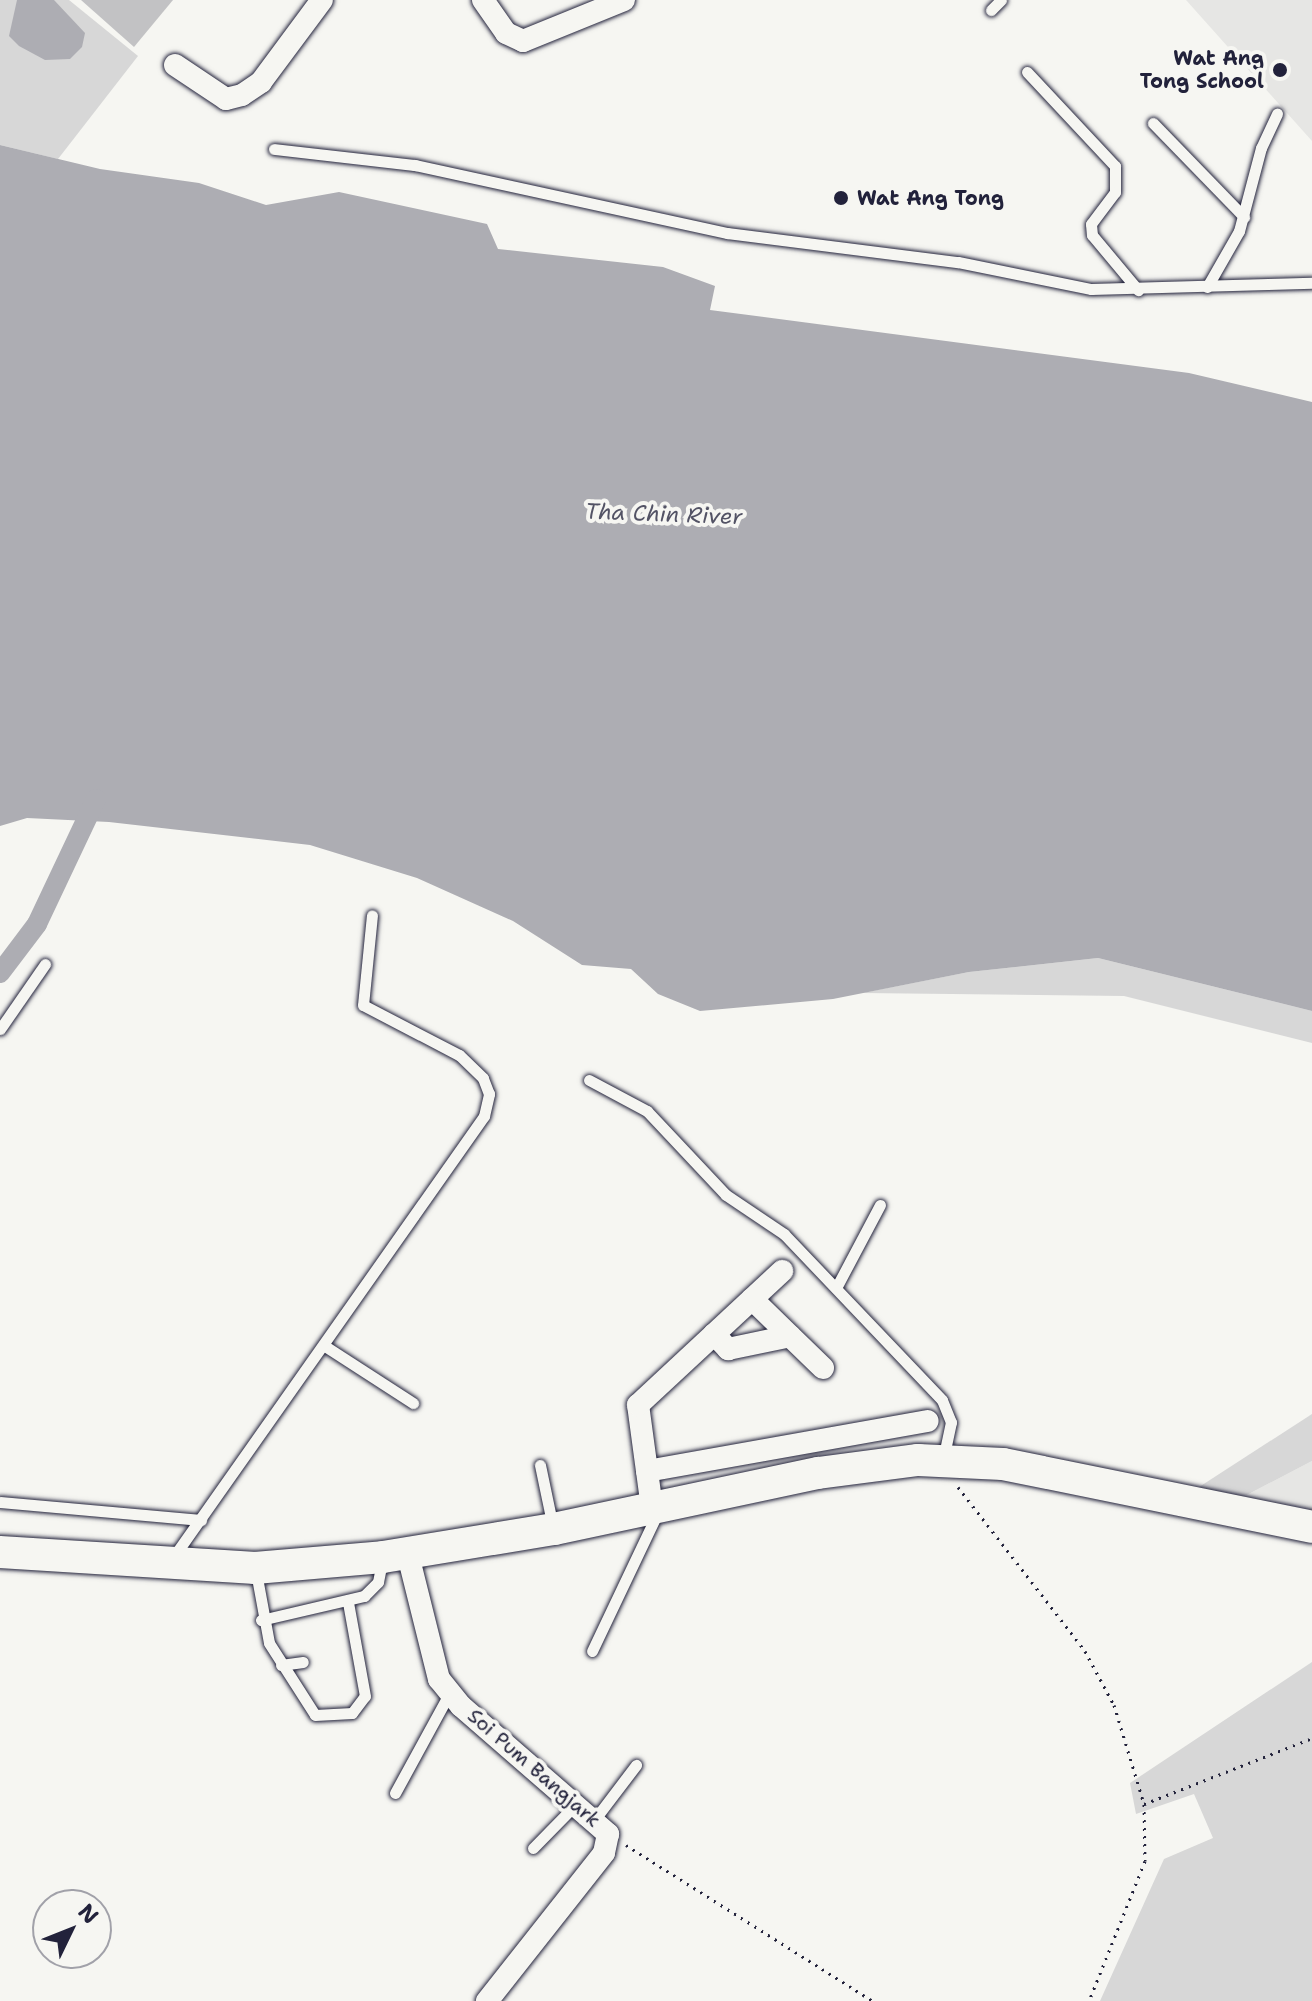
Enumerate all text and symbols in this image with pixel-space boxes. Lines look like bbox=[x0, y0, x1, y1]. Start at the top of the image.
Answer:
place label: Wat Ang Tong School bbox=[1140, 46, 1264, 93]
marker: Wat Ang Tong School bbox=[1271, 61, 1289, 79]
place label: Wat Ang Tong bbox=[857, 186, 1004, 210]
marker: Wat Ang Tong bbox=[832, 189, 850, 207]
water label: Tha Chin River bbox=[585, 498, 743, 530]
street label: Soi Pum Bangjark bbox=[463, 1704, 605, 1832]
north arrow bbox=[32, 1889, 112, 1969]
text: N bbox=[72, 1897, 105, 1930]

